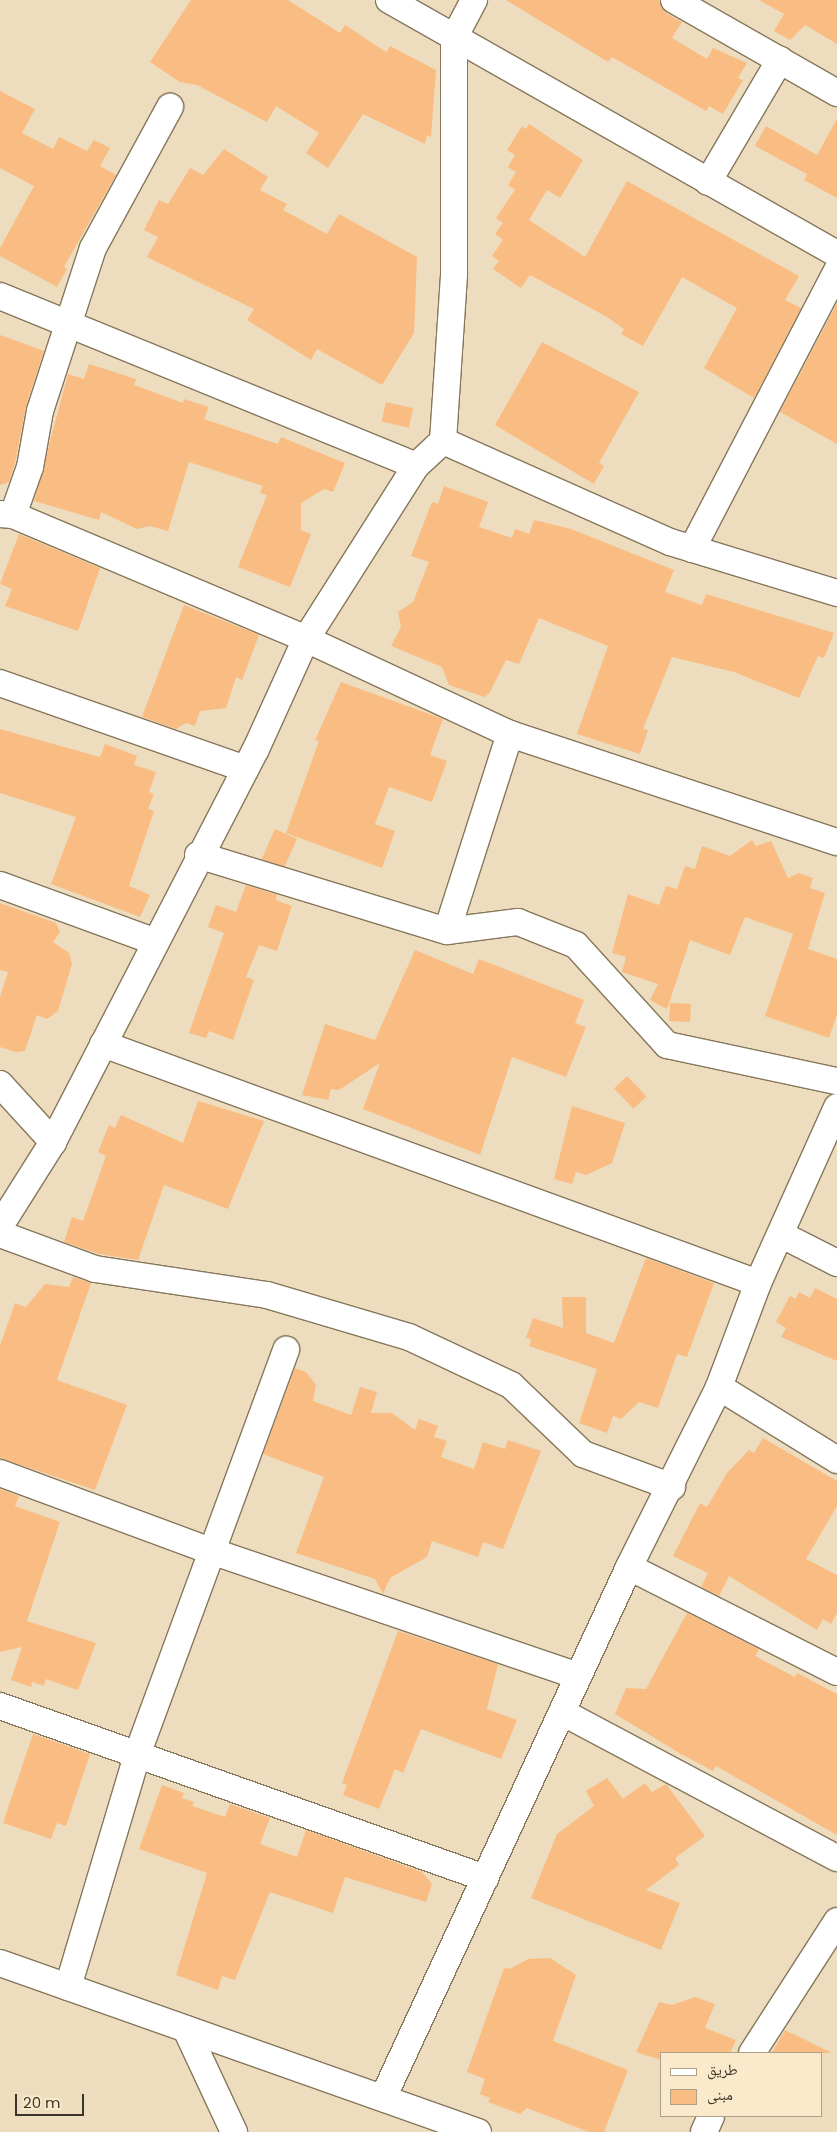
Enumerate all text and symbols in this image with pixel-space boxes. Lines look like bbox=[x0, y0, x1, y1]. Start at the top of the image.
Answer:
legend bbox=[660, 2052, 822, 2117]
text: طريق bbox=[707, 2059, 738, 2080]
scale bar bbox=[18, 2084, 86, 2116]
text: مبنى bbox=[707, 2084, 733, 2105]
text: 20 m bbox=[23, 2092, 61, 2113]

